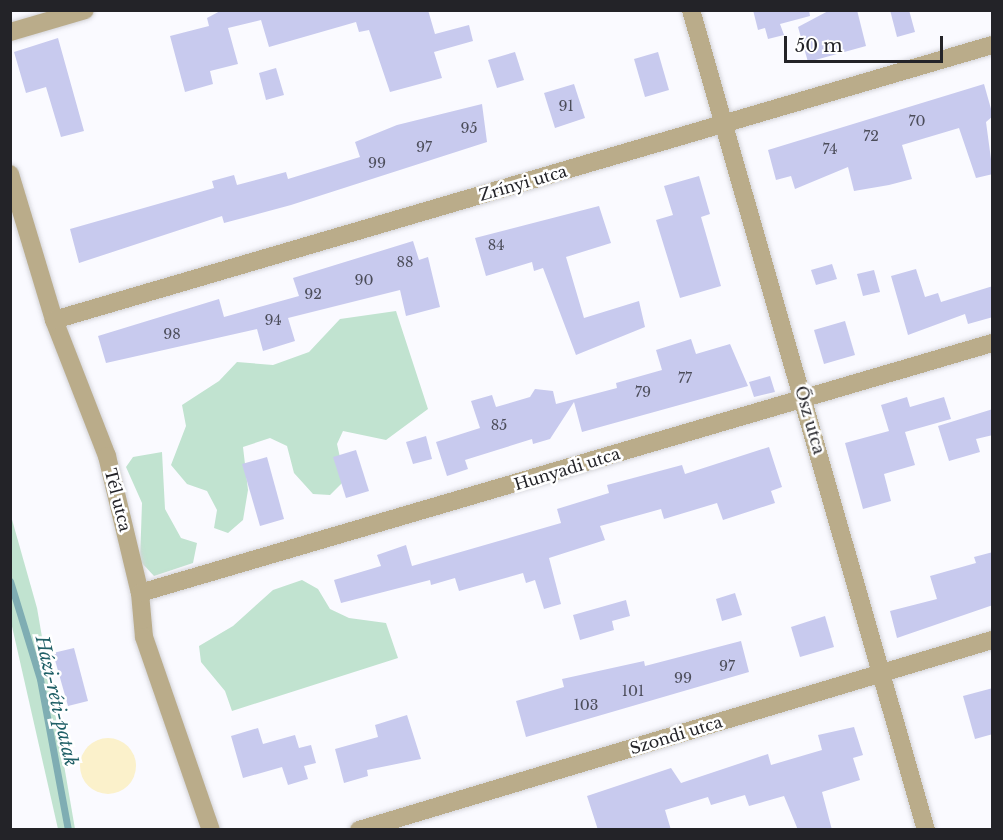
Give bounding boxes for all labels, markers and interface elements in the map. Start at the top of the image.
scale bar [787,24,946,62]
text: 50 m [795,35,843,57]
house number: 91 [558,98,574,114]
house number: 70 [908,113,926,129]
house number: 95 [461,120,477,136]
house number: 72 [863,128,879,144]
house number: 97 [416,139,432,155]
house number: 74 [823,141,837,157]
house number: 99 [368,155,386,171]
street label: Zrínyi utca [477,161,569,205]
house number: 84 [488,237,504,253]
house number: 88 [397,254,413,270]
house number: 90 [355,272,373,288]
house number: 92 [304,286,322,302]
house number: 94 [264,312,282,328]
house number: 98 [163,326,181,342]
house number: 77 [678,370,692,386]
house number: 79 [635,384,651,400]
street label: Ősz utca [791,384,829,456]
house number: 85 [491,417,507,433]
street label: Hunyadi utca [512,444,622,494]
street label: Tél utca [101,466,135,534]
water label: Házi-réti-patak [30,634,82,768]
house number: 97 [719,658,735,674]
house number: 99 [674,670,692,686]
house number: 101 [622,683,644,699]
house number: 103 [574,697,598,713]
street label: Szondi utca [627,712,725,758]

